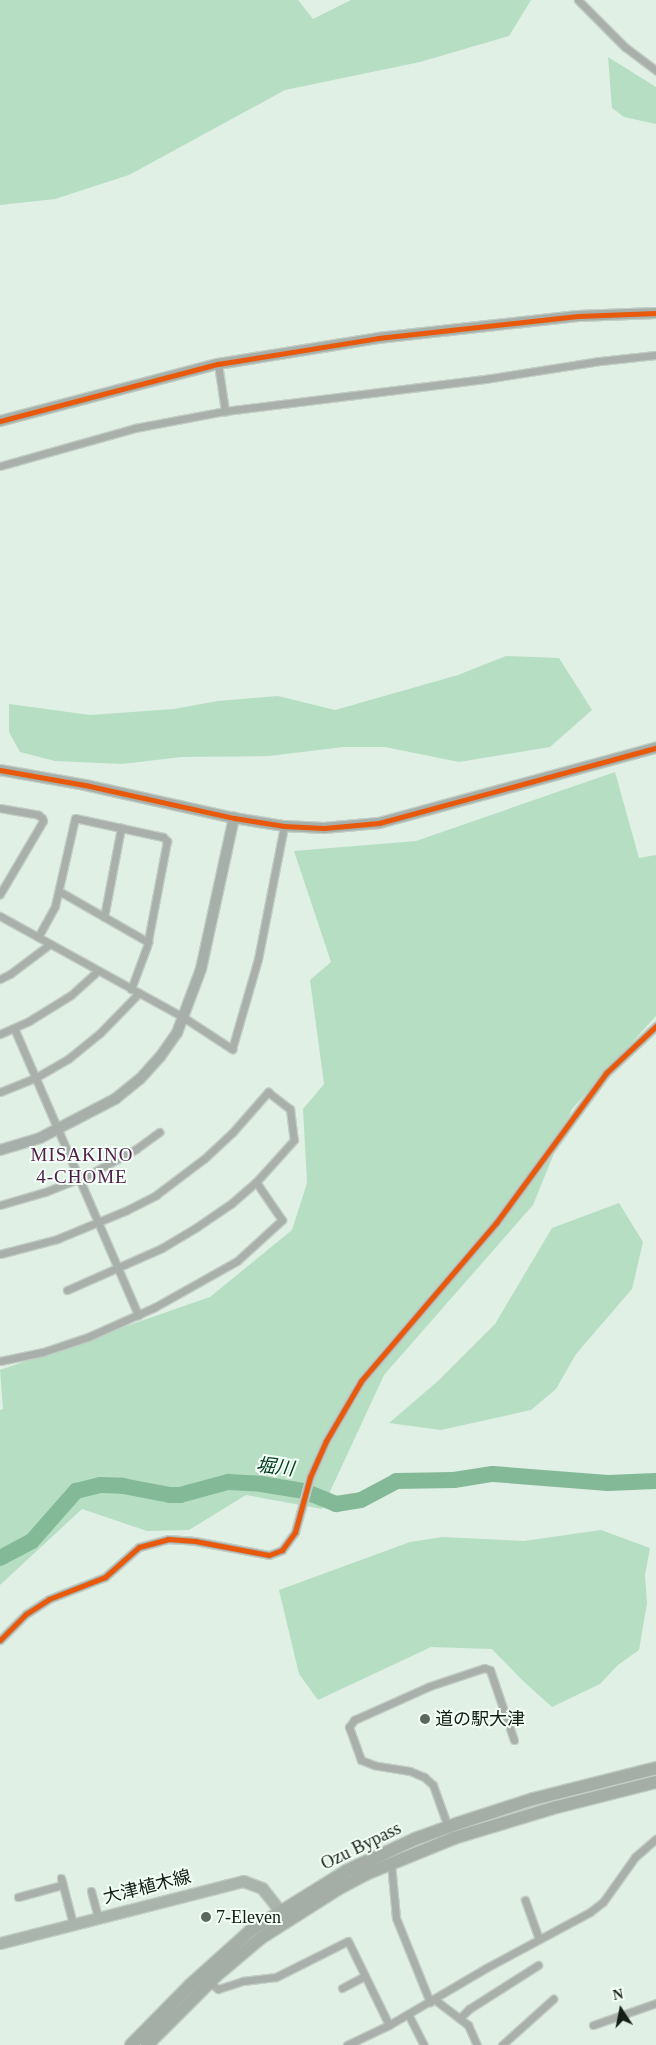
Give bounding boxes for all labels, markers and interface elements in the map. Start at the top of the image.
district label: MISAKINO 4-CHOME [29,1144,134,1188]
water label: 堀川 [255,1453,295,1481]
place label: 道の駅大津 [435,1708,525,1730]
marker: 道の駅大津 [419,1713,431,1725]
street label: Ozu Bypass [317,1817,405,1875]
street label: 大津植木線 [101,1866,193,1908]
place label: 7-Eleven [216,1906,281,1928]
marker: 7-Eleven [200,1911,212,1923]
north arrow [596,1985,646,2035]
text: N [612,1986,624,2003]

